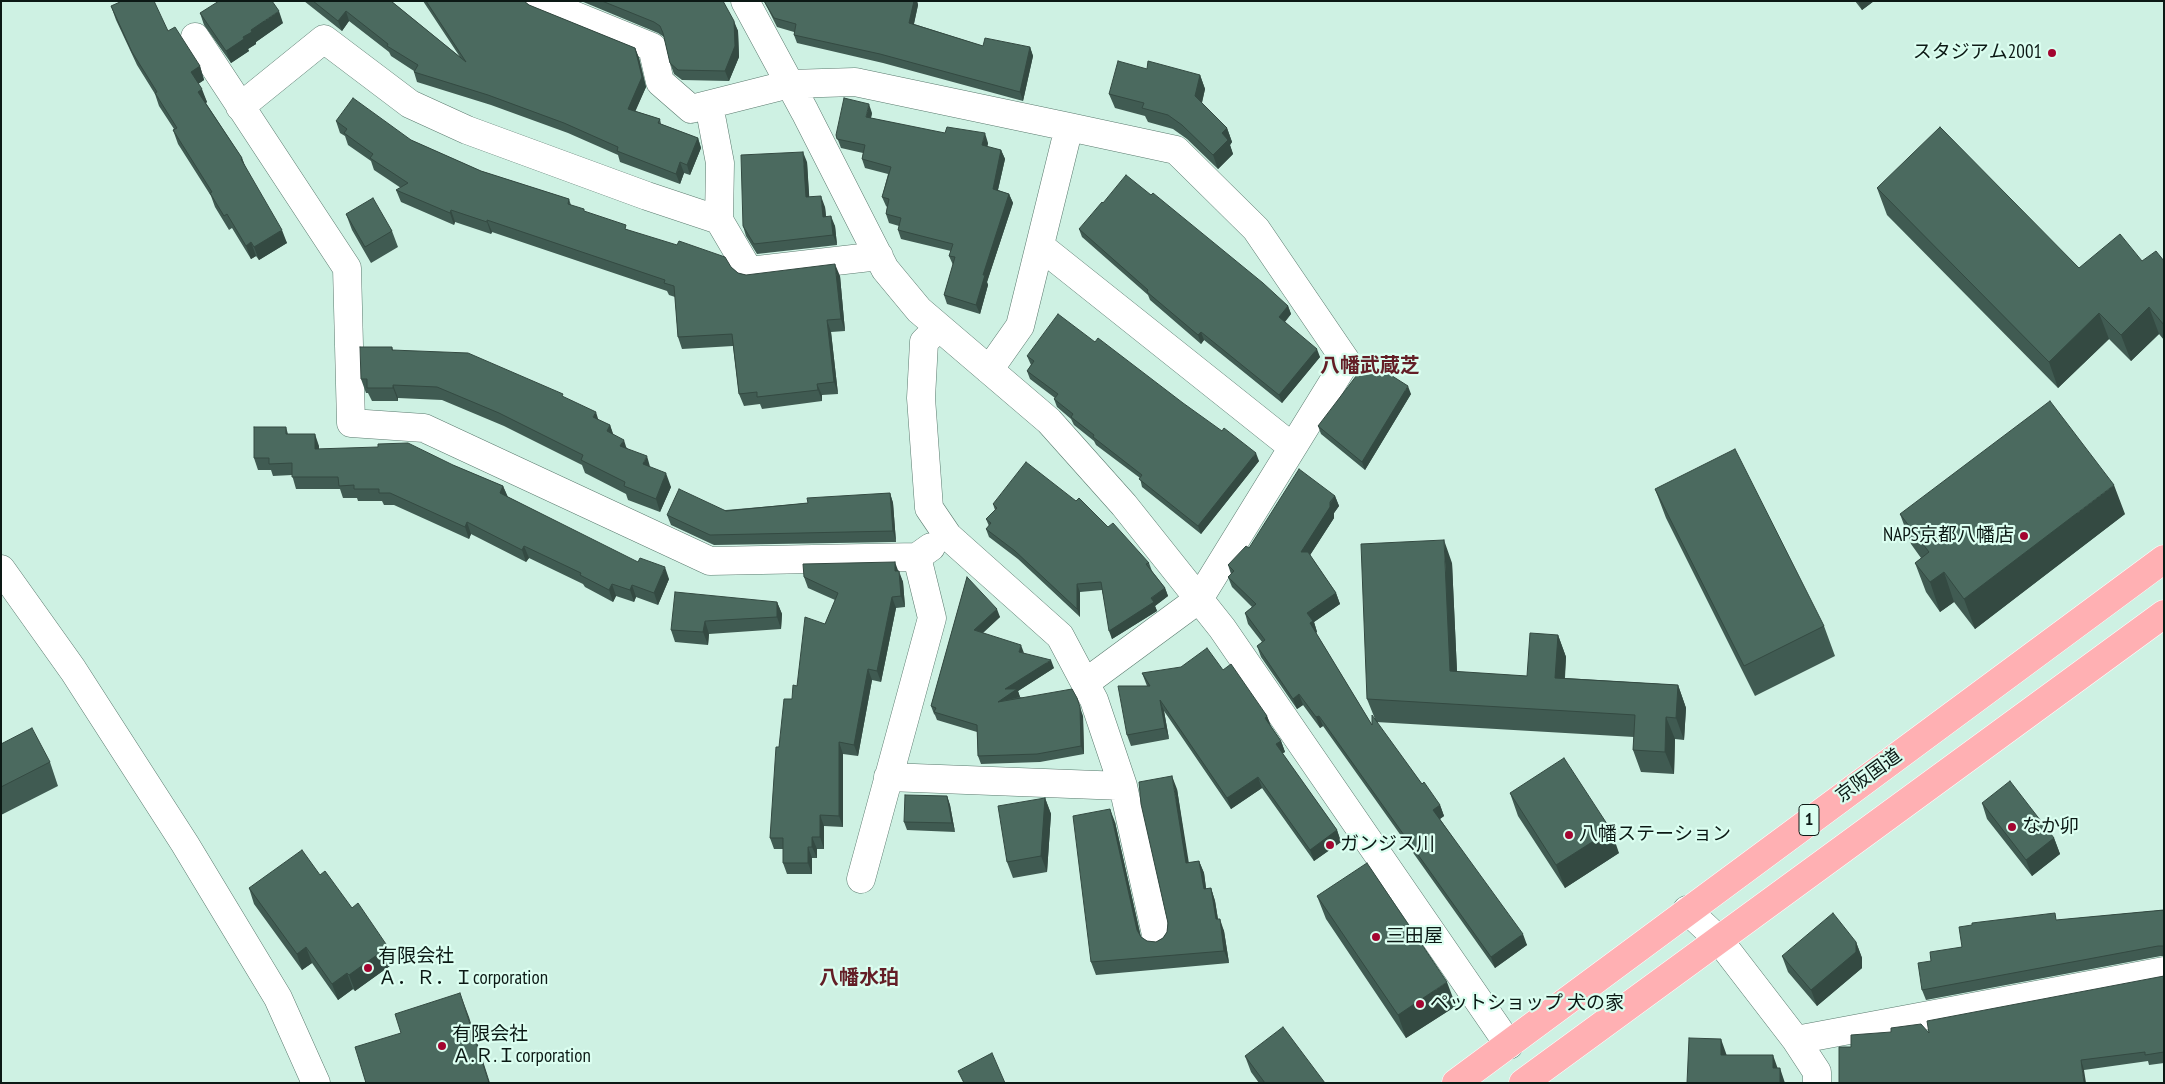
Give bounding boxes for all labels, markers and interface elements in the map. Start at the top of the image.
place label: スタジアム2001 [1913,42,2042,64]
marker: スタジアム2001 [2046,47,2058,59]
district label: 八幡武蔵芝 [1320,354,1420,378]
place label: NAPS京都八幡店 [1883,525,2014,547]
marker: NAPS京都八幡店 [2018,530,2030,542]
street label: 京阪国道 [1832,744,1906,808]
road number: 1 [1799,804,1819,836]
place label: なか卯 [2022,816,2079,838]
marker: なか卯 [2006,821,2018,833]
place label: 八幡ステーション [1579,824,1731,846]
marker: 八幡ステーション [1563,829,1575,841]
place label: ガンジス川 [1340,834,1435,856]
marker: ガンジス川 [1324,839,1336,851]
place label: 三田屋 [1386,926,1443,948]
marker: 三田屋 [1370,931,1382,943]
place label: 有限会社 Ａ．Ｒ．Ｉcorporation [378,946,548,990]
marker: 有限会社 Ａ．Ｒ．Ｉcorporation [362,962,374,974]
district label: 八幡水珀 [819,966,899,990]
place label: ペットショップ 犬の家 [1430,993,1624,1015]
marker: ペットショップ 犬の家 [1414,998,1426,1010]
place label: 有限会社 Ａ.Ｒ.Ｉcorporation [452,1024,591,1068]
marker: 有限会社 Ａ.Ｒ.Ｉcorporation [436,1040,448,1052]

